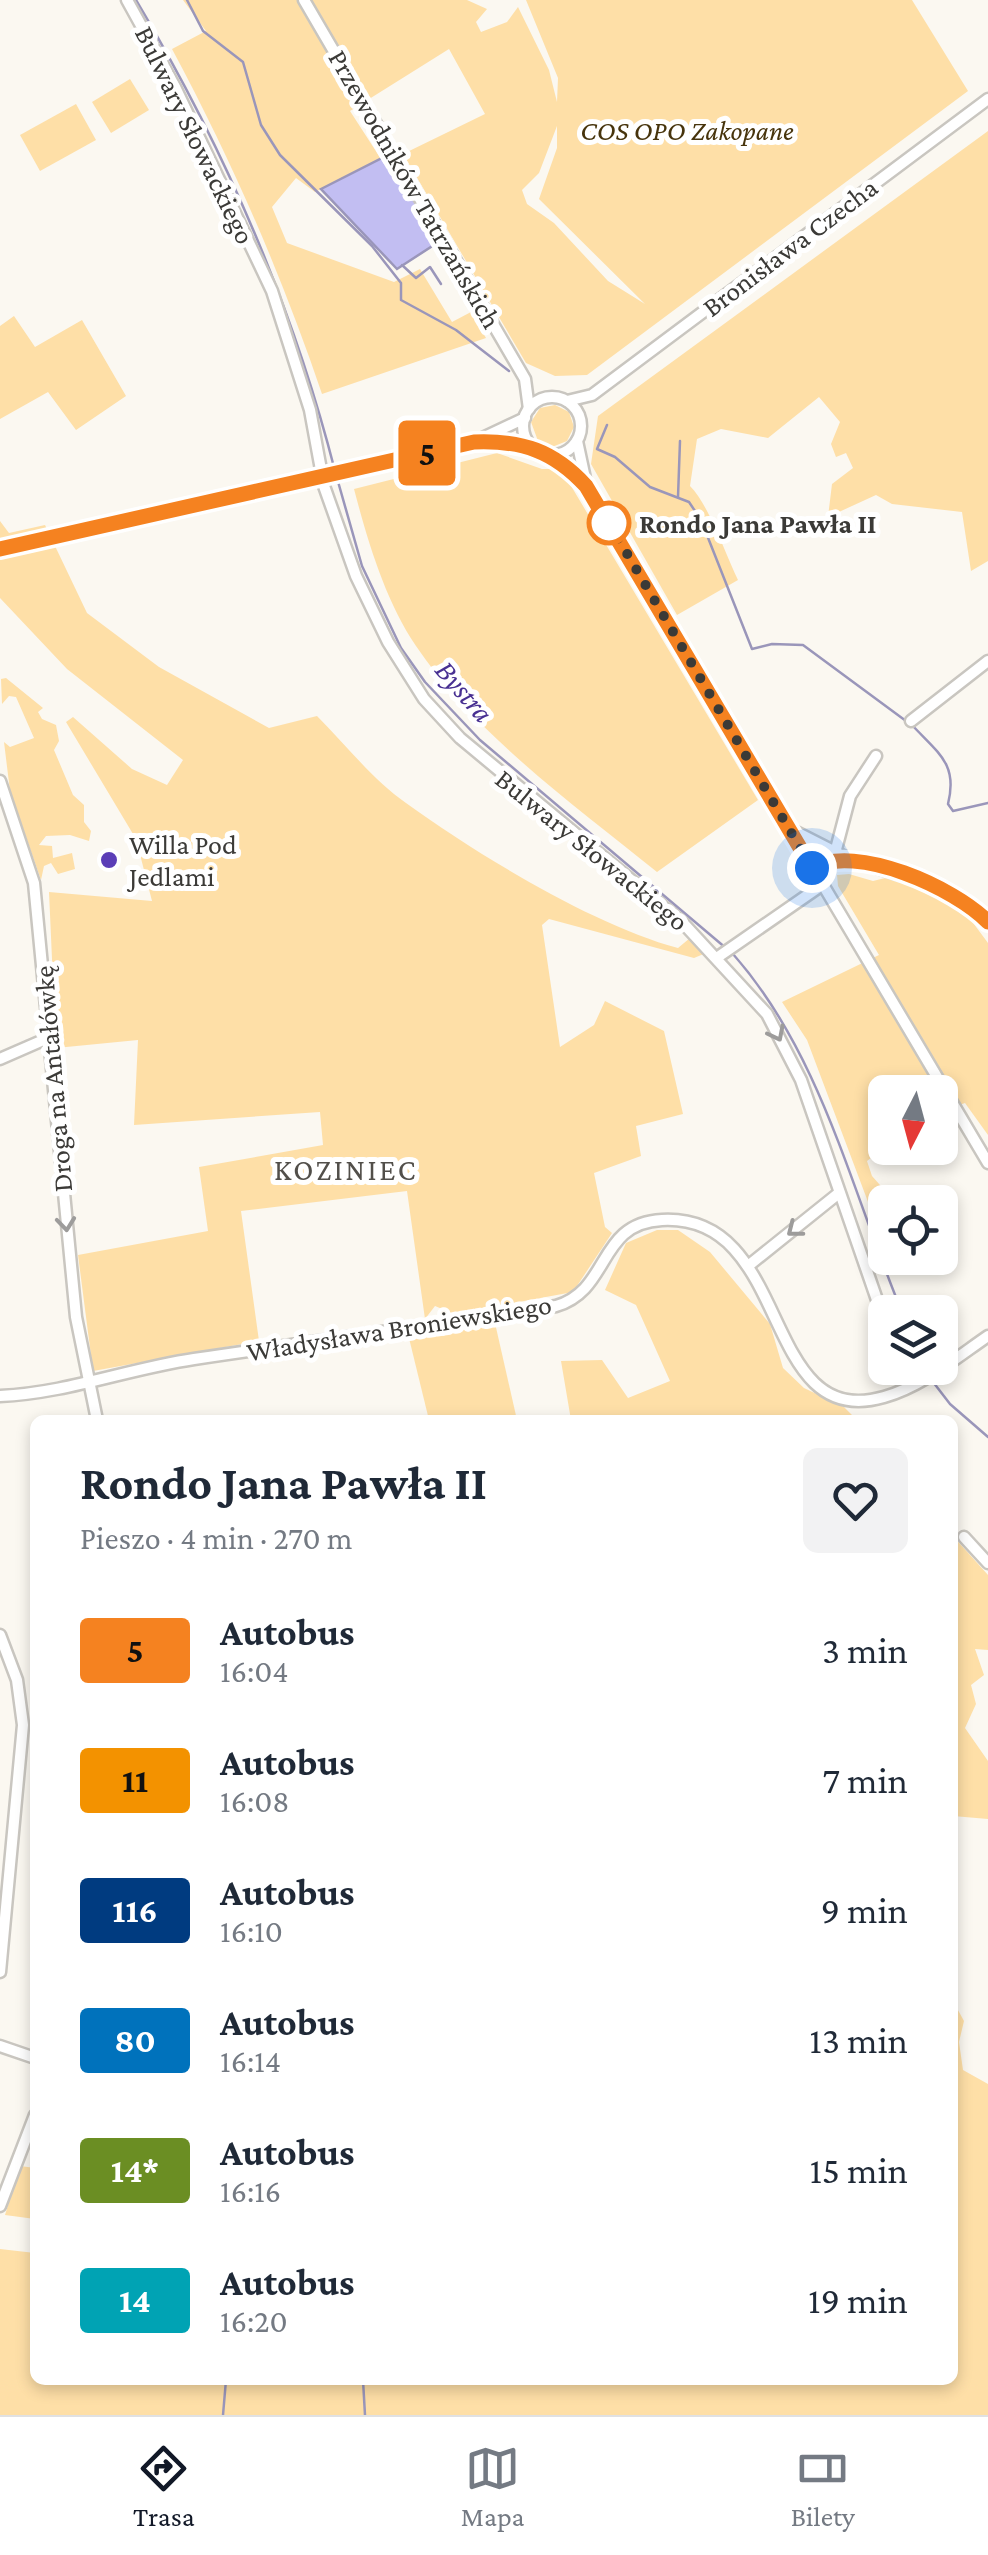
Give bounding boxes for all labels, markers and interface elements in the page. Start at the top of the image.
street label: Bulwary Słowackiego [129,21,261,249]
street label: Przewodników Tatrzańskich [322,44,508,334]
park label: COS OPO Zakopane [580,115,794,146]
street label: Bronisława Czecha [696,171,884,323]
line badge: 5 [394,420,460,486]
text: 5 [418,434,436,473]
marker: Rondo Jana Pawła II [588,502,630,544]
place label: Rondo Jana Pawła II [639,508,876,539]
water label: Bystra [429,653,501,729]
street label: Bulwary Słowackiego [490,763,694,937]
place label: Willa Pod Jedlami [126,829,237,892]
your location [787,843,837,893]
marker: Willa Pod Jedlami [98,849,120,871]
street label: Droga na Antałówkę [28,965,78,1193]
one-way arrow [765,1023,784,1041]
north arrow [868,1075,958,1165]
map controls [868,1075,958,1385]
district label: KOZINIEC [274,1153,418,1186]
button: locate [868,1185,958,1275]
one-way arrow [55,1216,77,1232]
one-way arrow [787,1219,805,1236]
street label: Władysława Broniewskiego [244,1289,554,1367]
button: layers [868,1295,958,1385]
button: heart [803,1448,908,1553]
text: Rondo Jana Pawła II [80,1456,487,1509]
text: Pieszo · 4 min · 270 m [80,1520,352,1556]
text: Autobus [220,1611,355,1653]
text: 3 min [822,1629,908,1671]
text: 5 [126,1631,144,1670]
text: 16:04 [220,1653,289,1689]
text: Autobus [220,1741,355,1783]
text: 7 min [822,1759,908,1801]
text: 11 [122,1761,148,1800]
text: 16:08 [220,1783,290,1819]
text: Autobus [220,1871,355,1913]
text: 9 min [821,1889,908,1931]
text: 116 [112,1891,158,1930]
text: 16:10 [220,1913,283,1949]
text: Autobus [220,2001,355,2043]
text: 13 min [809,2019,908,2061]
text: 80 [114,2021,156,2060]
text: 16:14 [220,2043,281,2079]
text: Autobus [220,2131,355,2173]
text: 15 min [809,2149,908,2191]
text: 14* [111,2151,159,2190]
text: 16:16 [220,2173,281,2209]
text: Autobus [220,2261,355,2303]
text: 19 min [808,2279,908,2321]
text: 14 [119,2281,151,2320]
text: 16:20 [220,2303,288,2339]
tab: Trasa [133,2441,195,2532]
tab: Mapa [461,2441,525,2532]
tab: Bilety [791,2441,855,2532]

